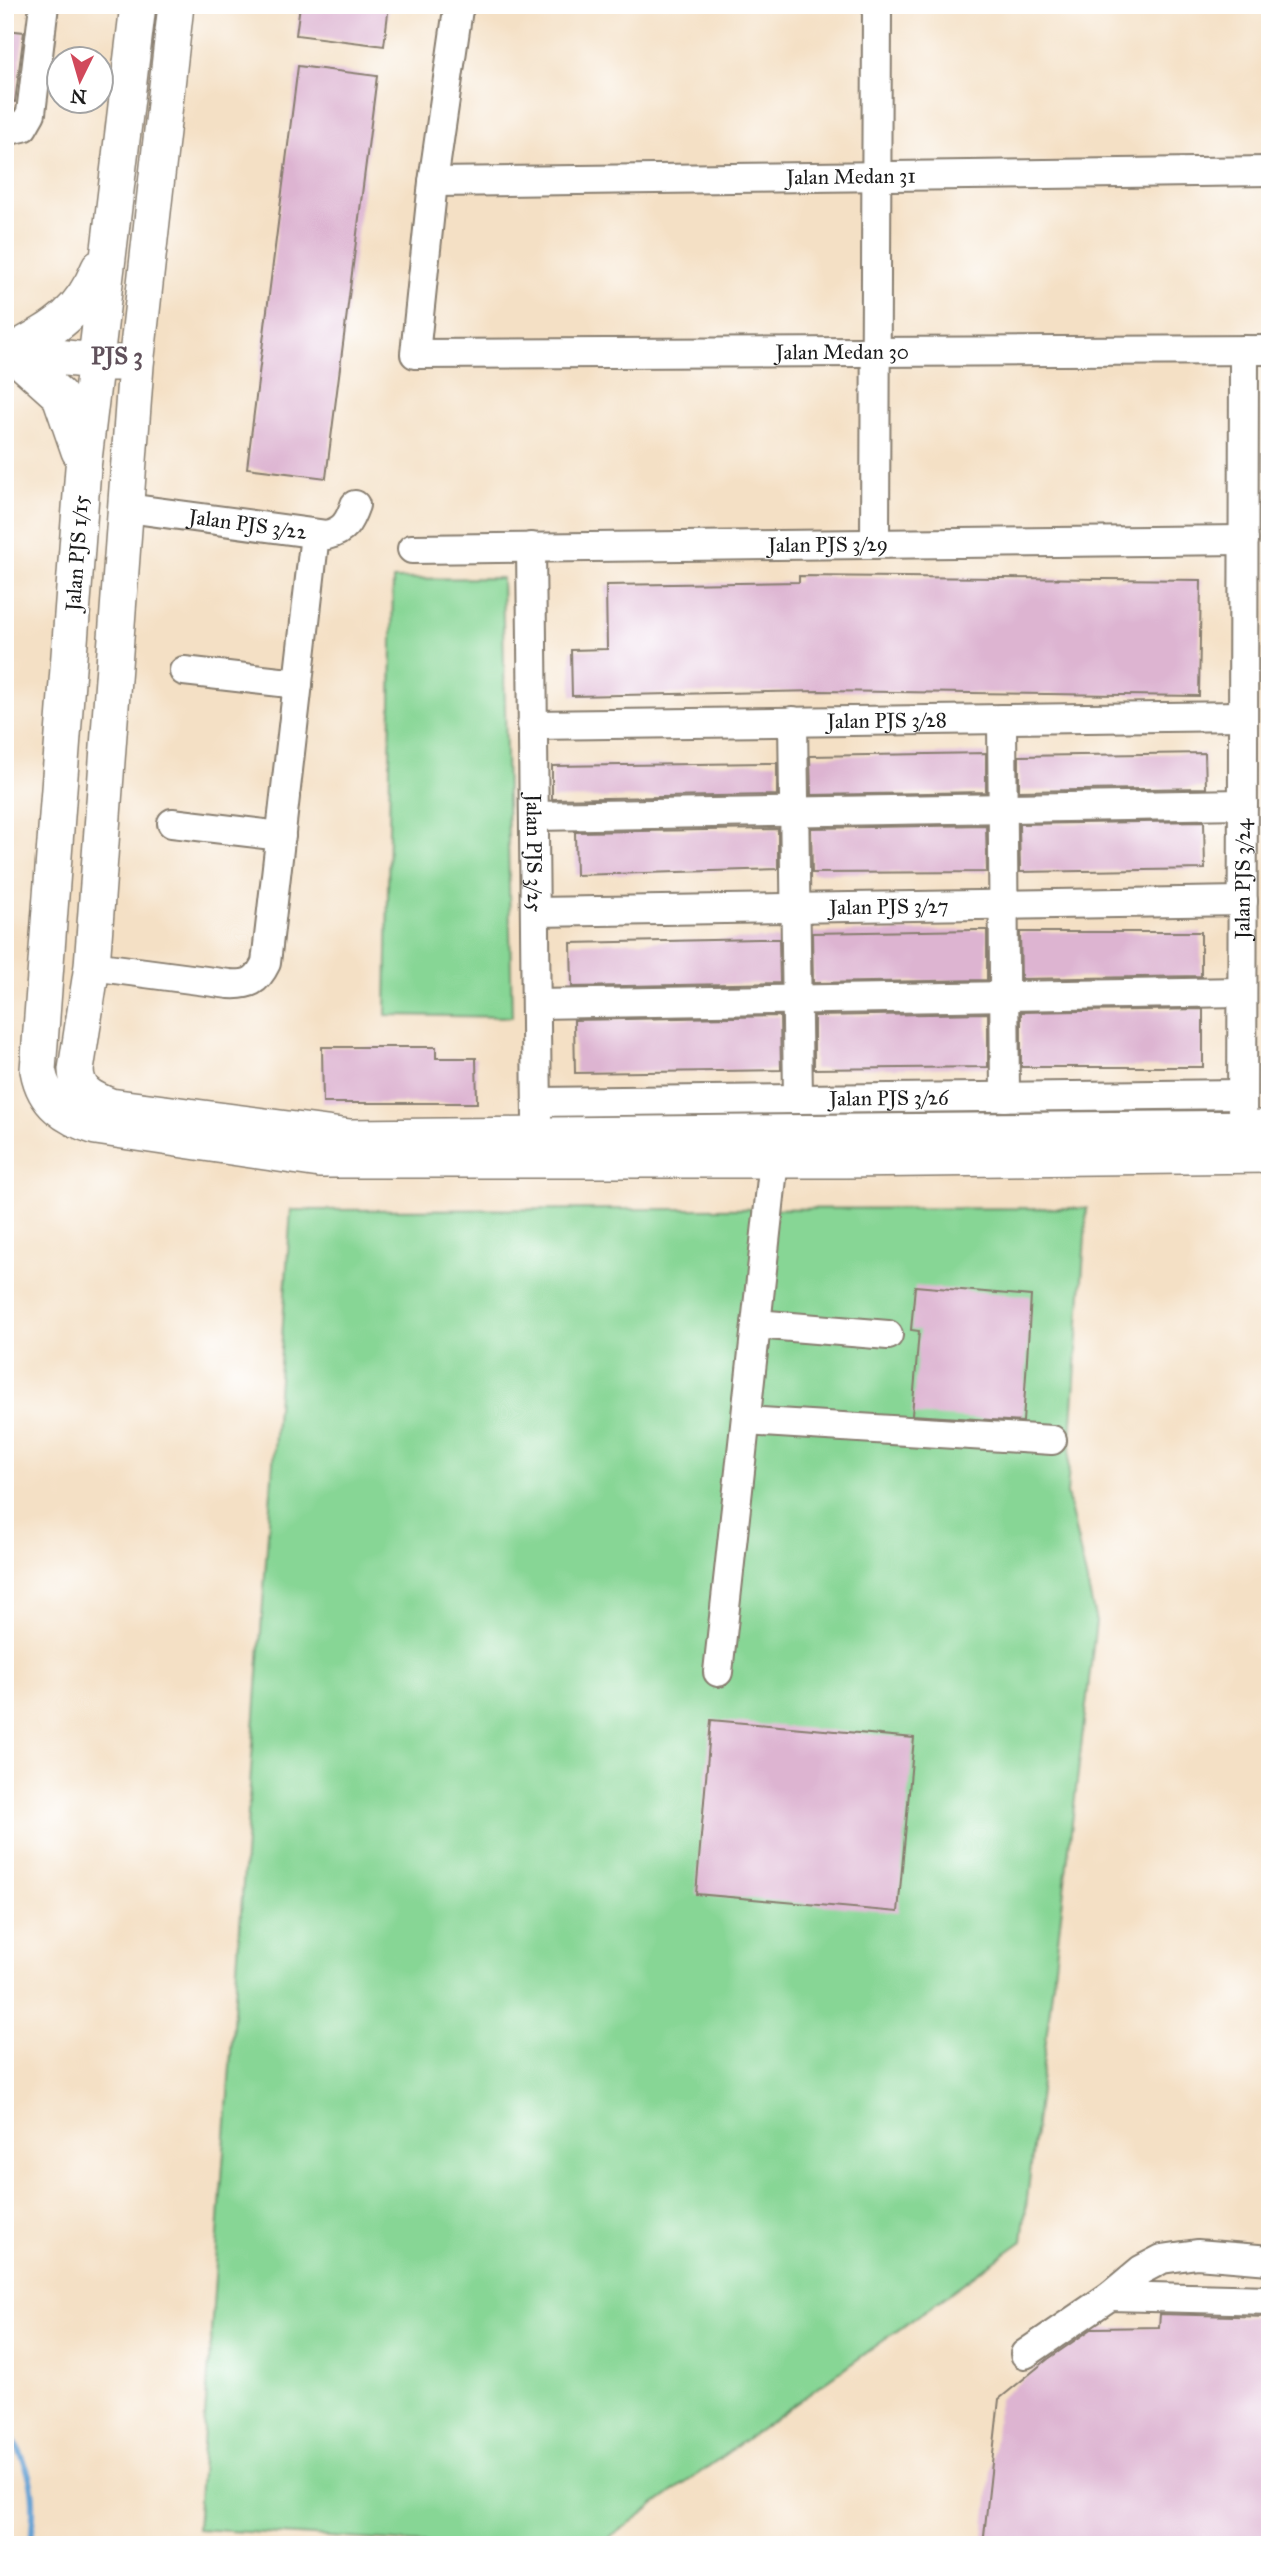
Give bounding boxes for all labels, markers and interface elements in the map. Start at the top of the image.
north arrow [46,46,116,116]
text: N [70,84,88,109]
street label: Jalan Medan 31 [784,163,916,190]
street label: Jalan Medan 30 [773,339,909,365]
district label: PJS 3 [91,341,143,371]
street label: Jalan PJS 1/15 [60,494,94,614]
street label: Jalan PJS 3/22 [185,503,309,545]
street label: Jalan PJS 3/29 [766,531,888,558]
street label: Jalan PJS 3/28 [825,707,947,734]
street label: Jalan PJS 3/25 [521,792,548,913]
street label: Jalan PJS 3/24 [1230,817,1256,941]
street label: Jalan PJS 3/27 [827,893,949,920]
street label: Jalan PJS 3/26 [827,1084,950,1112]

